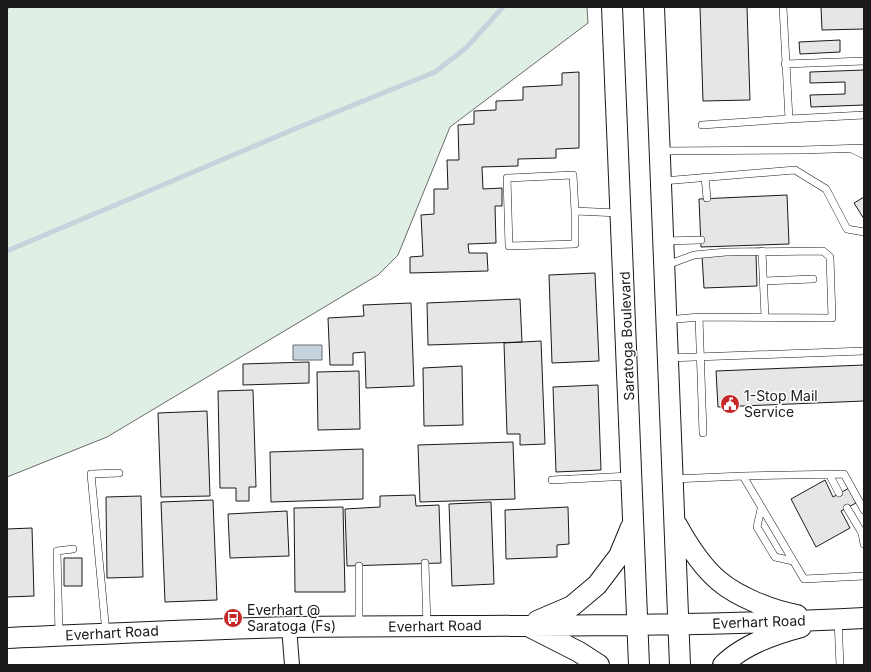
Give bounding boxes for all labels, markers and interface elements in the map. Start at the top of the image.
street label: Saratoga Boulevard [616,271,637,401]
place label: 1-Stop Mail Service [744,387,818,420]
public building icon: 1-Stop Mail Service [719,393,741,415]
place label: Everhart @ Saratoga (Fs) [247,601,336,634]
bus stop icon: Everhart @ Saratoga (Fs) [222,607,244,629]
street label: Everhart Road [712,611,806,632]
street label: Everhart Road [388,616,482,635]
street label: Everhart Road [65,622,159,643]

